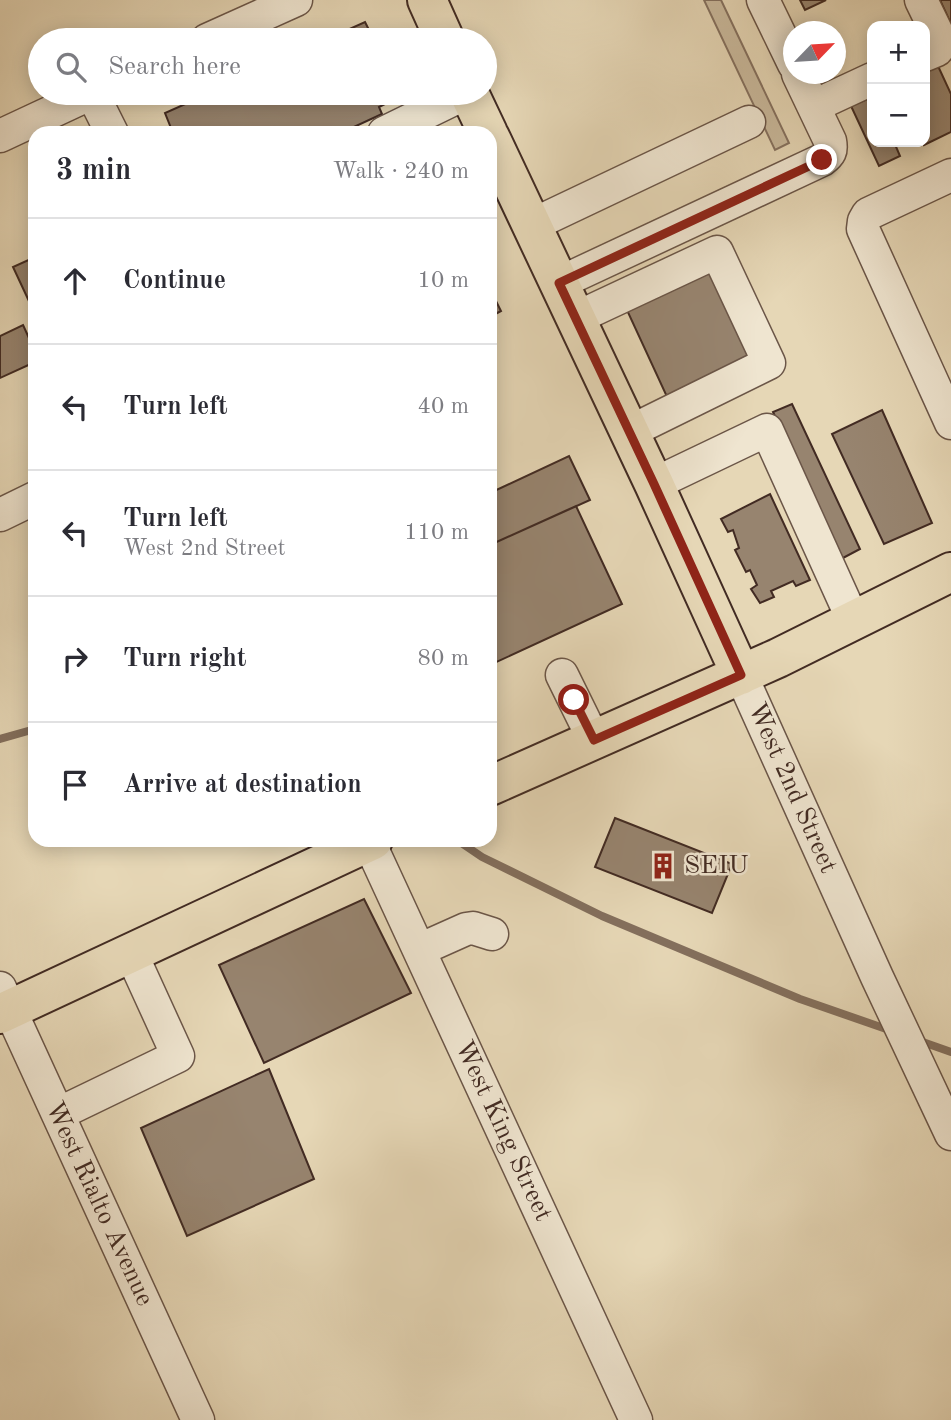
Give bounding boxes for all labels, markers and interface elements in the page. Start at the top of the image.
north arrow [783,21,846,84]
map controls [867,21,930,147]
button: + [867,21,930,84]
search box [28,28,497,105]
icon: search [52,48,90,86]
text: Search here [108,54,241,80]
button: − [867,84,930,147]
route end [806,144,837,175]
text: 3 min [56,156,131,186]
text: Walk · 240 m [333,160,469,183]
icon: ahead [56,262,94,300]
text: Continue [123,268,226,294]
text: 10 m [418,269,469,292]
icon: left [56,388,94,426]
text: Turn left [123,394,228,420]
text: 40 m [418,395,469,418]
text: Turn left [123,506,228,532]
icon: left [56,514,94,552]
text: 110 m [404,521,469,544]
text: West 2nd Street [123,537,286,560]
icon: right [56,640,94,678]
text: Turn right [123,646,246,672]
text: 80 m [418,647,469,670]
route start [558,684,589,715]
street label: West 2nd Street [743,699,841,877]
icon: arrive [56,766,94,804]
text: Arrive at destination [123,772,362,798]
building icon: SEIU [648,851,678,881]
place label: SEIU [684,853,749,879]
street label: West King Street [450,1037,556,1225]
street label: West Rialto Avenue [40,1098,158,1310]

